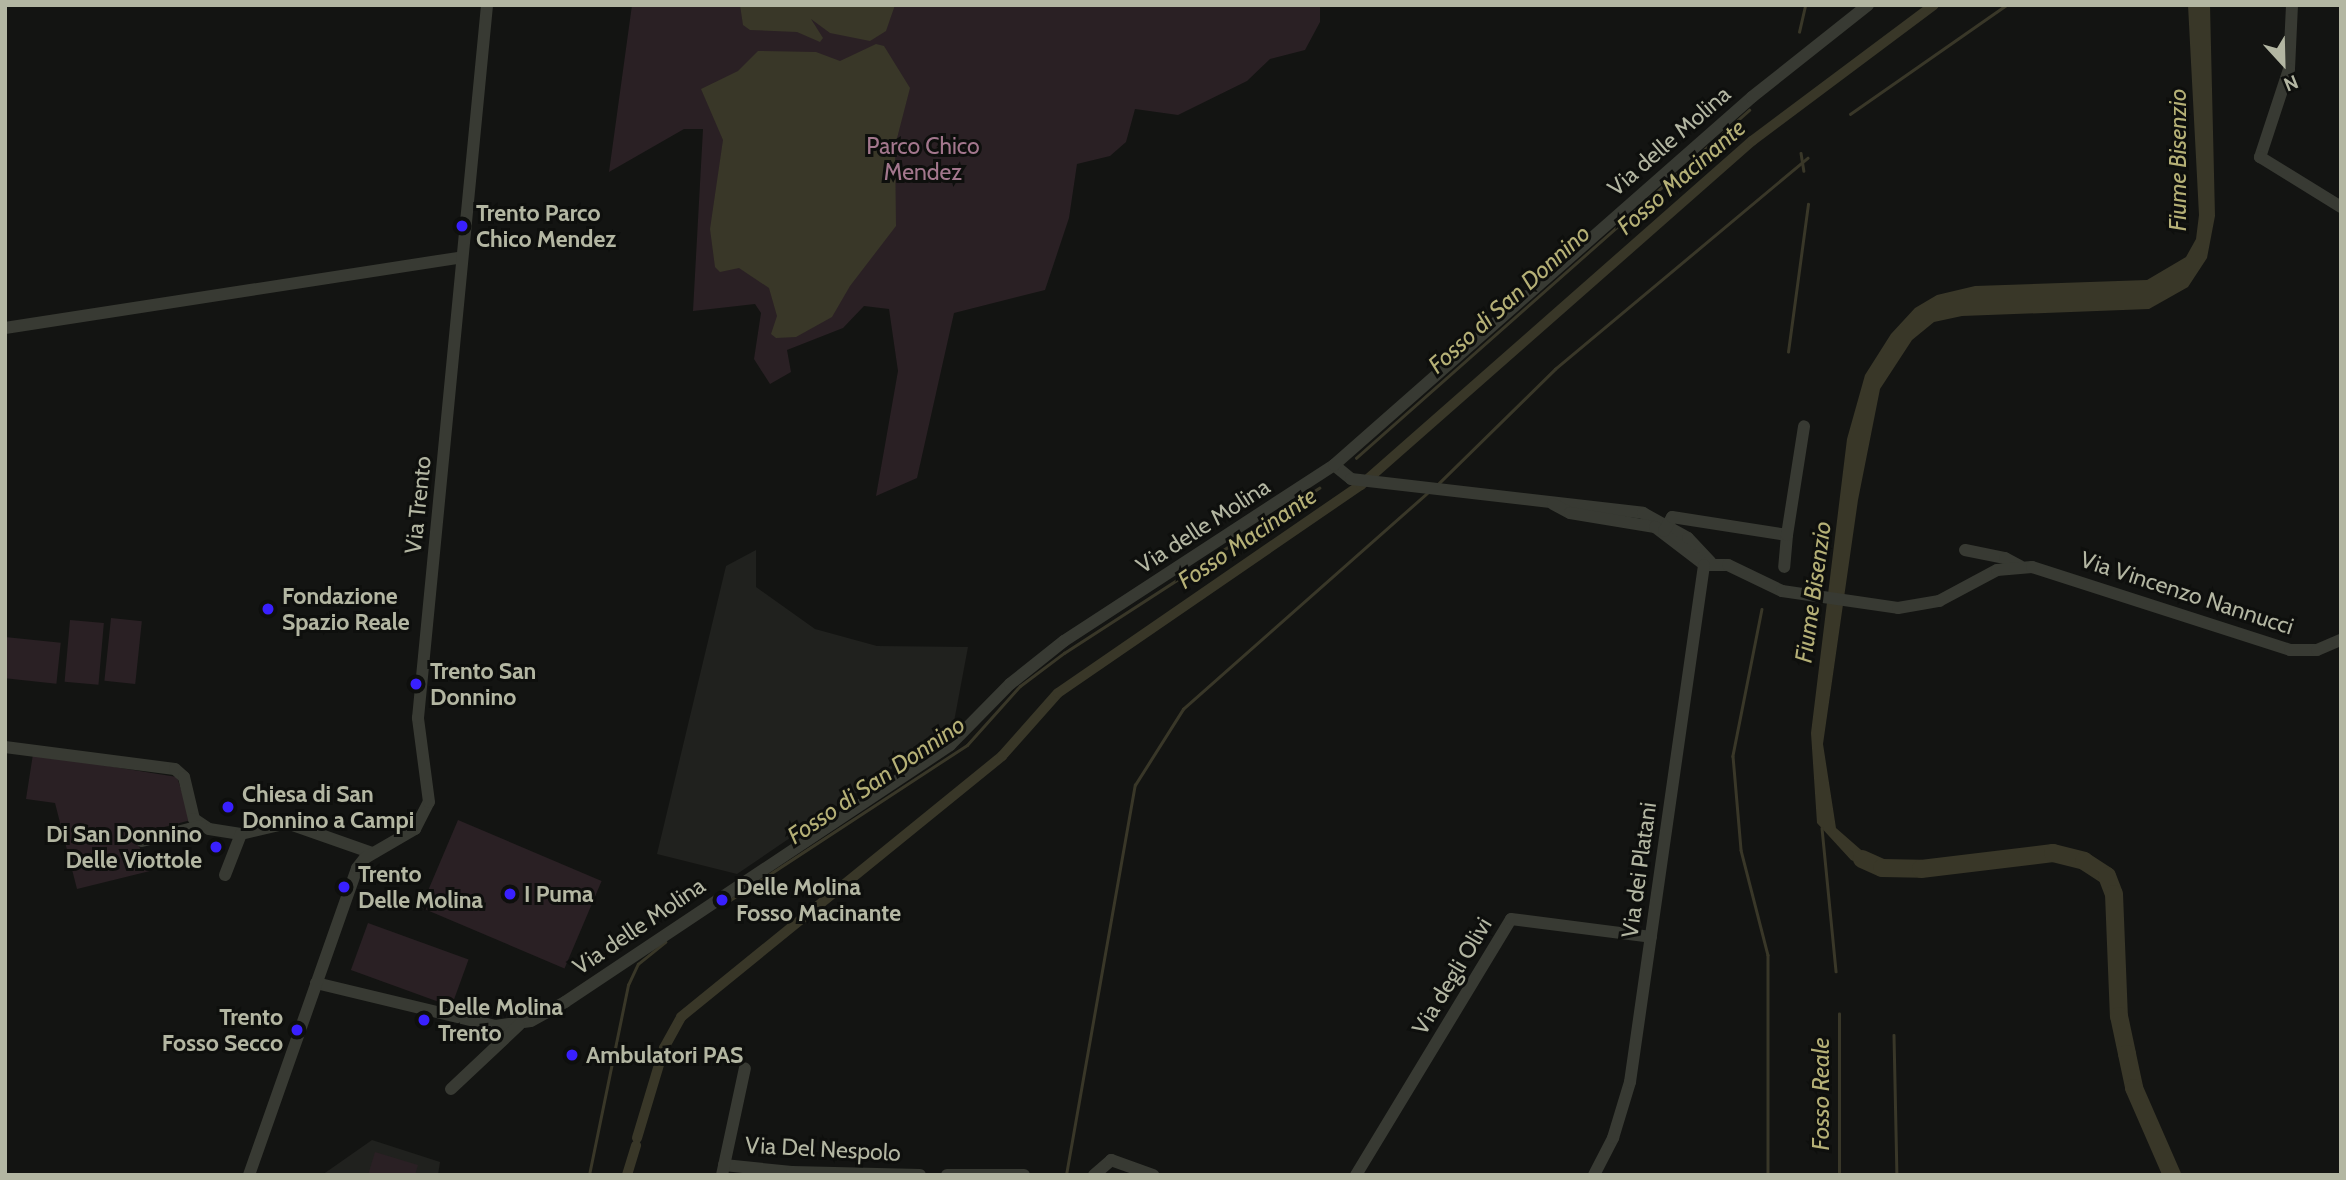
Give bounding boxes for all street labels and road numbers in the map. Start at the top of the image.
street label: Via delle Molina [1602,80,1736,202]
street label: Via Trento [399,455,437,555]
street label: Via delle Molina [1131,473,1275,579]
street label: Via Vincenzo Nannucci [2077,545,2297,641]
street label: Via dei Platani [1616,800,1662,940]
street label: Via delle Molina [568,872,710,980]
street label: Via degli Olivi [1406,912,1498,1040]
street label: Via Del Nespolo [745,1131,901,1167]

